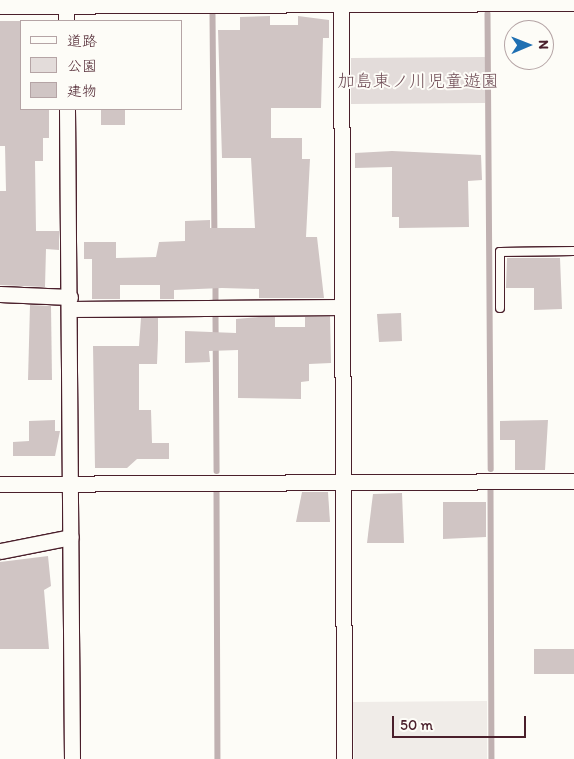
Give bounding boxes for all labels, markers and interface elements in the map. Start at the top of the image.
legend [20,20,182,110]
north arrow [504,20,554,70]
text: 道路 [67,32,97,50]
text: N [535,40,552,50]
text: 公園 [67,57,97,75]
park label: 加島東ノ川児童遊園 [337,70,499,92]
text: 建物 [67,82,97,100]
scale bar [394,706,528,738]
text: 50 m [400,716,433,734]

